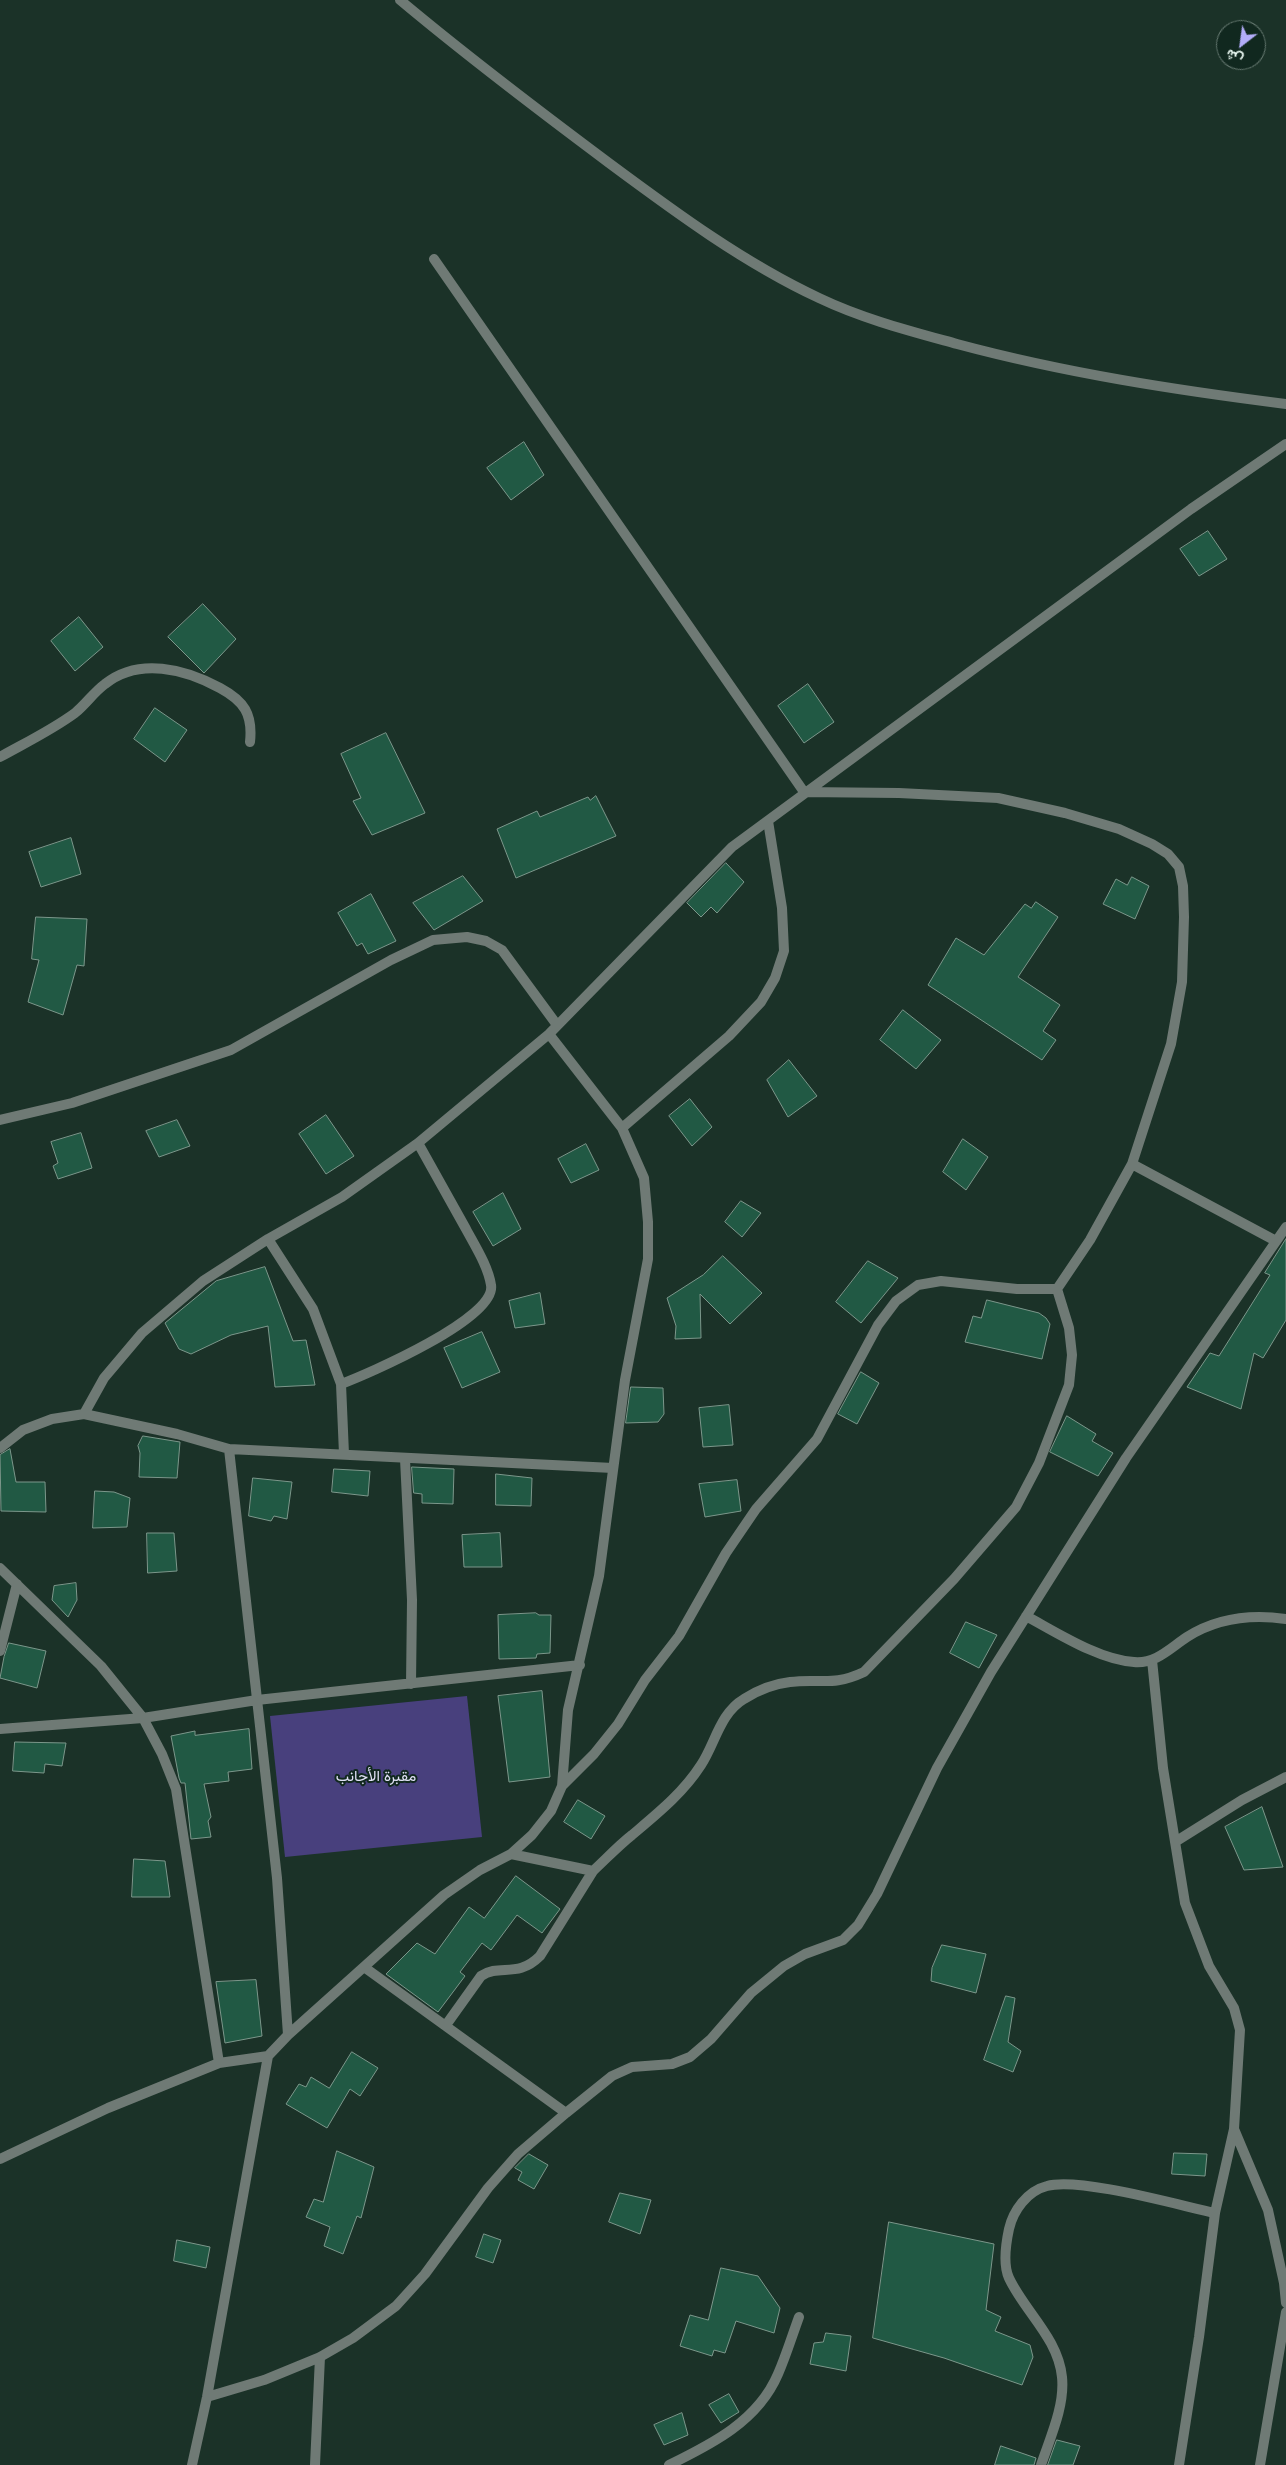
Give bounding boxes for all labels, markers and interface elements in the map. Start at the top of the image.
north arrow [1216,20,1266,70]
text: ش [1222,45,1246,70]
park label: مقبرة الأجانب [336,1768,416,1786]

